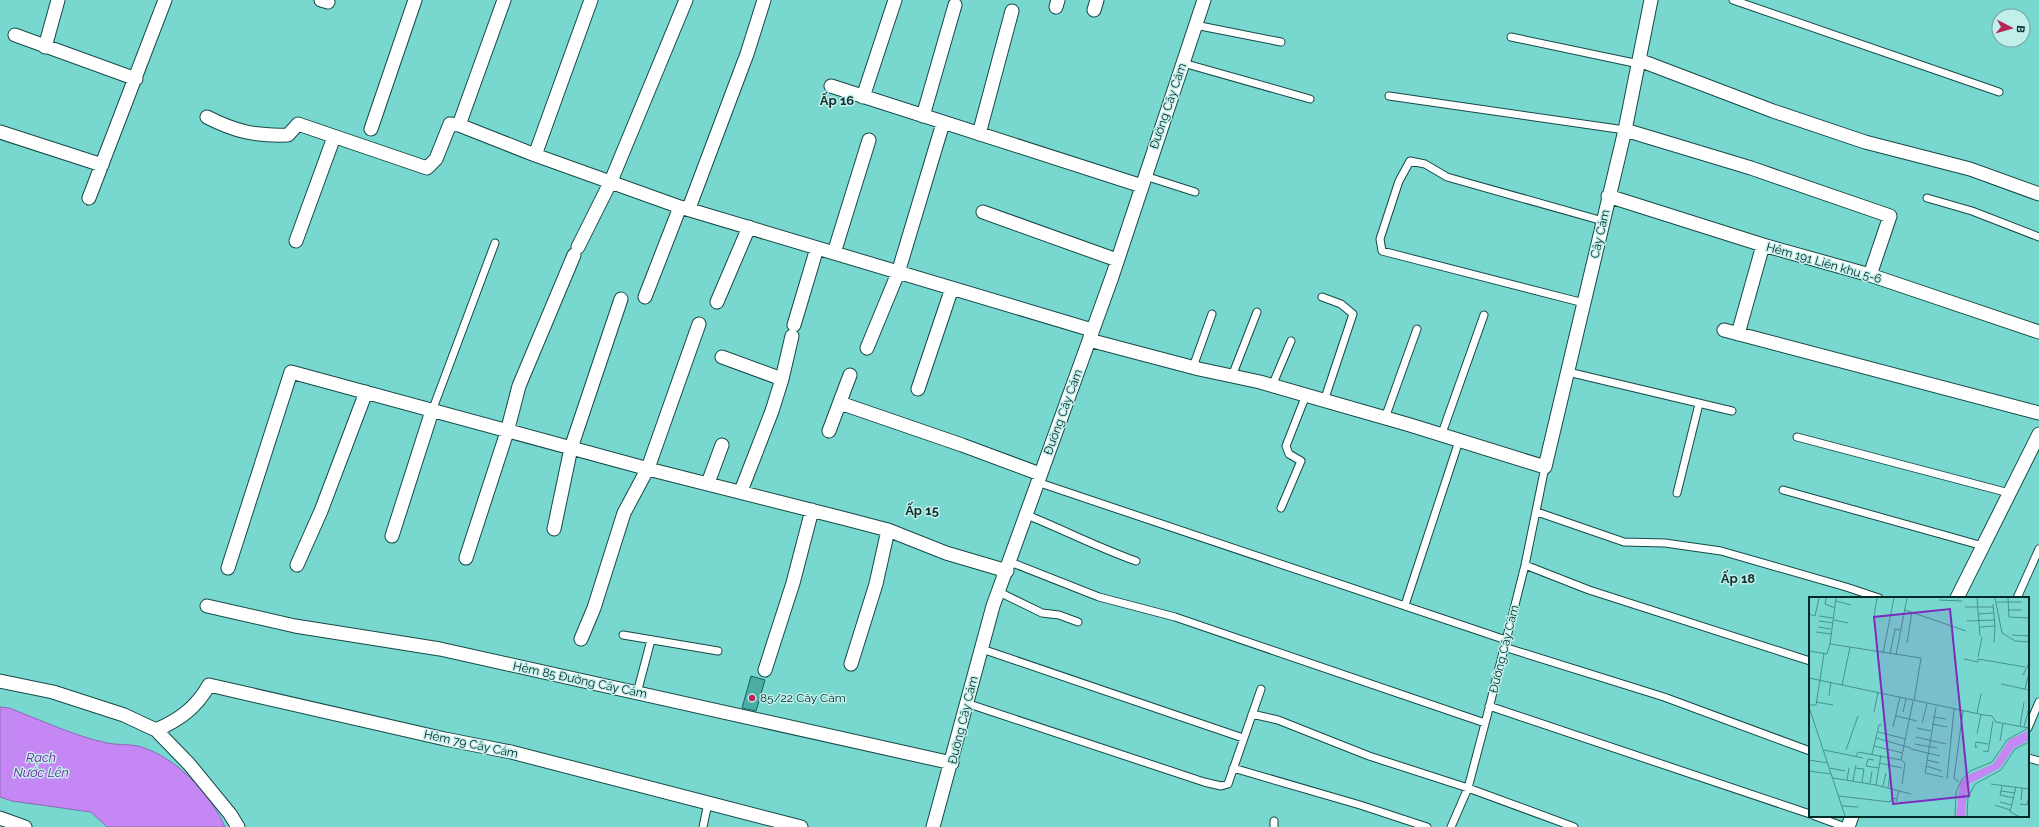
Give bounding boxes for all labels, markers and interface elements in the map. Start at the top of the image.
north arrow [1991,8,2031,48]
text: B [2014,25,2027,34]
street label: Đường Cây Cám [1147,61,1189,151]
district label: Ấp 16 [820,91,854,108]
street label: Cây Cám [1588,208,1612,260]
street label: Hẻm 191 Liên khu 5-6 [1765,240,1883,286]
street label: Đường Cây Cám [1041,367,1085,457]
district label: Ấp 15 [905,501,939,518]
district label: Ấp 18 [1721,569,1755,586]
inset map [1809,597,2029,817]
street label: Đường Cây Cám [1486,604,1522,694]
street label: Hẻm 85 Đường Cây Cám [512,659,648,701]
street label: Đường Cây Cám [945,675,981,765]
place label: 85/22 Cây Cám [760,691,846,705]
marker: 85/22 Cây Cám [747,693,757,703]
street label: Hẻm 79 Cây Cám [423,727,519,761]
water label: Rạch Nước Lên [13,750,69,780]

